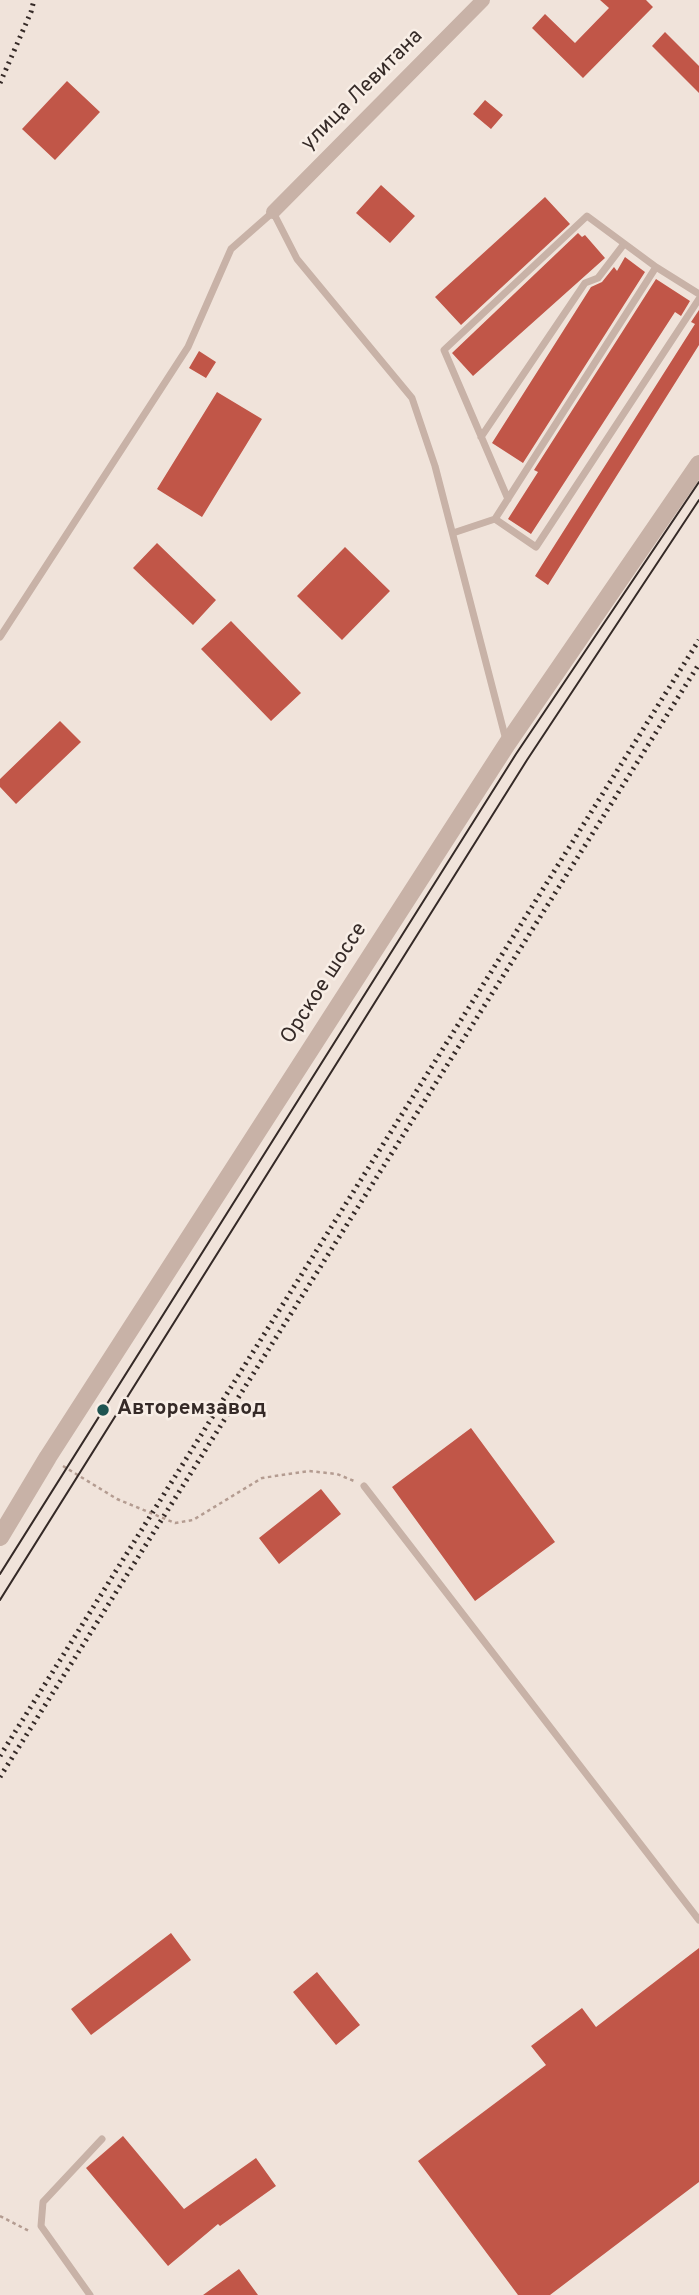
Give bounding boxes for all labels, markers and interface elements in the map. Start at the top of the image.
street label: улица Левитана [297,25,429,157]
street label: Орское шоссе [276,919,374,1049]
place label: Авторемзавод [117,1397,266,1423]
marker: Авторемзавод [95,1402,111,1418]

